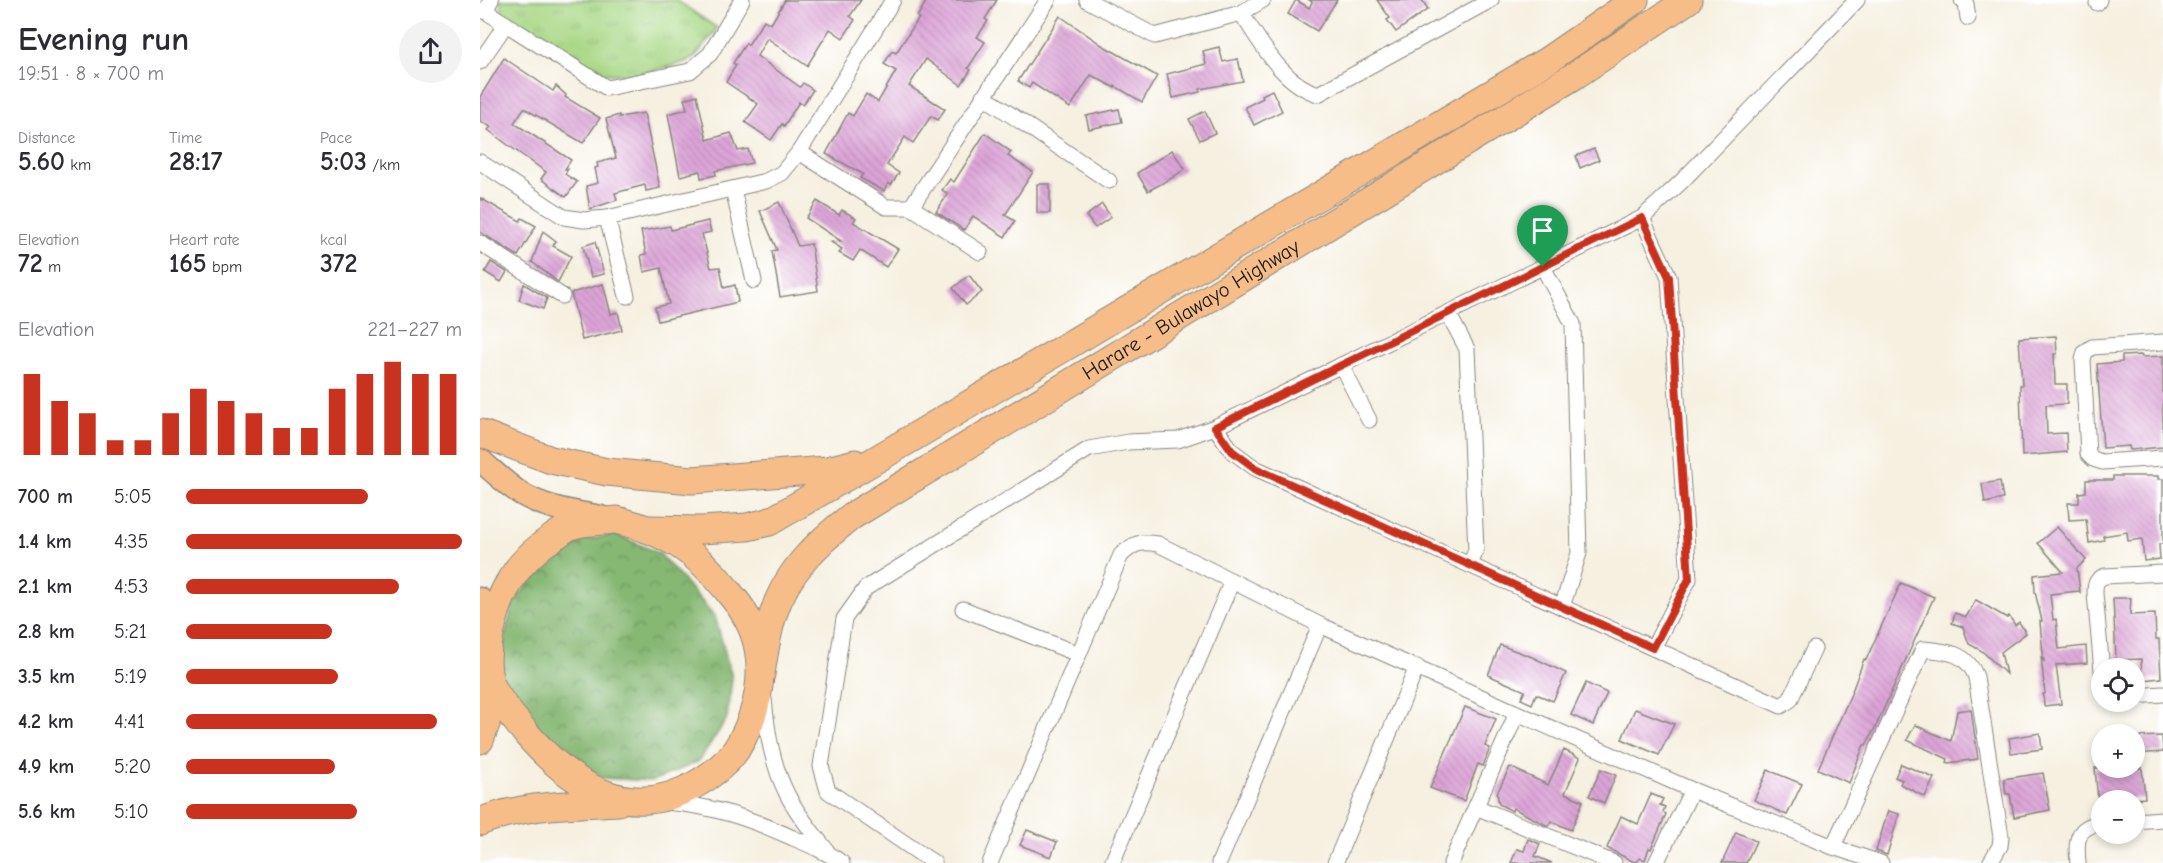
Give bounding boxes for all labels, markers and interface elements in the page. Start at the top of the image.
text: Evening run [18,20,189,58]
button: share [399,20,462,83]
text: 19:51 · 8 × 700 m [18,62,164,85]
text: Distance [18,129,75,147]
text: Time [169,129,202,147]
text: Pace [320,129,352,147]
text: 5.60 [18,147,65,177]
text: 28:17 [169,147,223,177]
text: 5:03 [320,147,367,177]
text: km [65,156,91,174]
text: /km [367,156,400,174]
pin [1517,205,1568,267]
icon: arrive [1526,214,1559,247]
text: Elevation [18,231,79,249]
text: Heart rate [169,231,240,249]
text: kcal [320,231,347,249]
street label: Harare - Bulawayo Highway [1078,234,1304,385]
text: 72 [18,249,43,279]
text: 165 [169,249,207,279]
text: 372 [320,249,357,279]
text: m [43,258,61,276]
text: bpm [207,258,242,276]
text: Elevation [18,318,95,341]
text: 221–227 m [368,318,462,341]
text: 700 m [18,485,73,508]
text: 5:05 [114,485,151,508]
text: 1.4 km [18,530,72,553]
text: 4:35 [114,530,148,553]
text: 2.1 km [18,575,72,598]
text: 4:53 [114,575,148,598]
text: 2.8 km [18,620,75,643]
text: 5:21 [114,620,147,643]
map controls [2091,658,2145,844]
button: locate [2091,658,2145,712]
text: 3.5 km [18,665,75,688]
text: 5:19 [114,665,147,688]
text: 4.2 km [18,710,74,733]
text: 4:41 [114,710,145,733]
button: + [2091,724,2145,778]
text: 4.9 km [18,755,74,778]
text: 5:20 [114,755,151,778]
button: − [2091,790,2145,844]
text: 5.6 km [18,800,75,823]
text: 5:10 [114,800,149,823]

